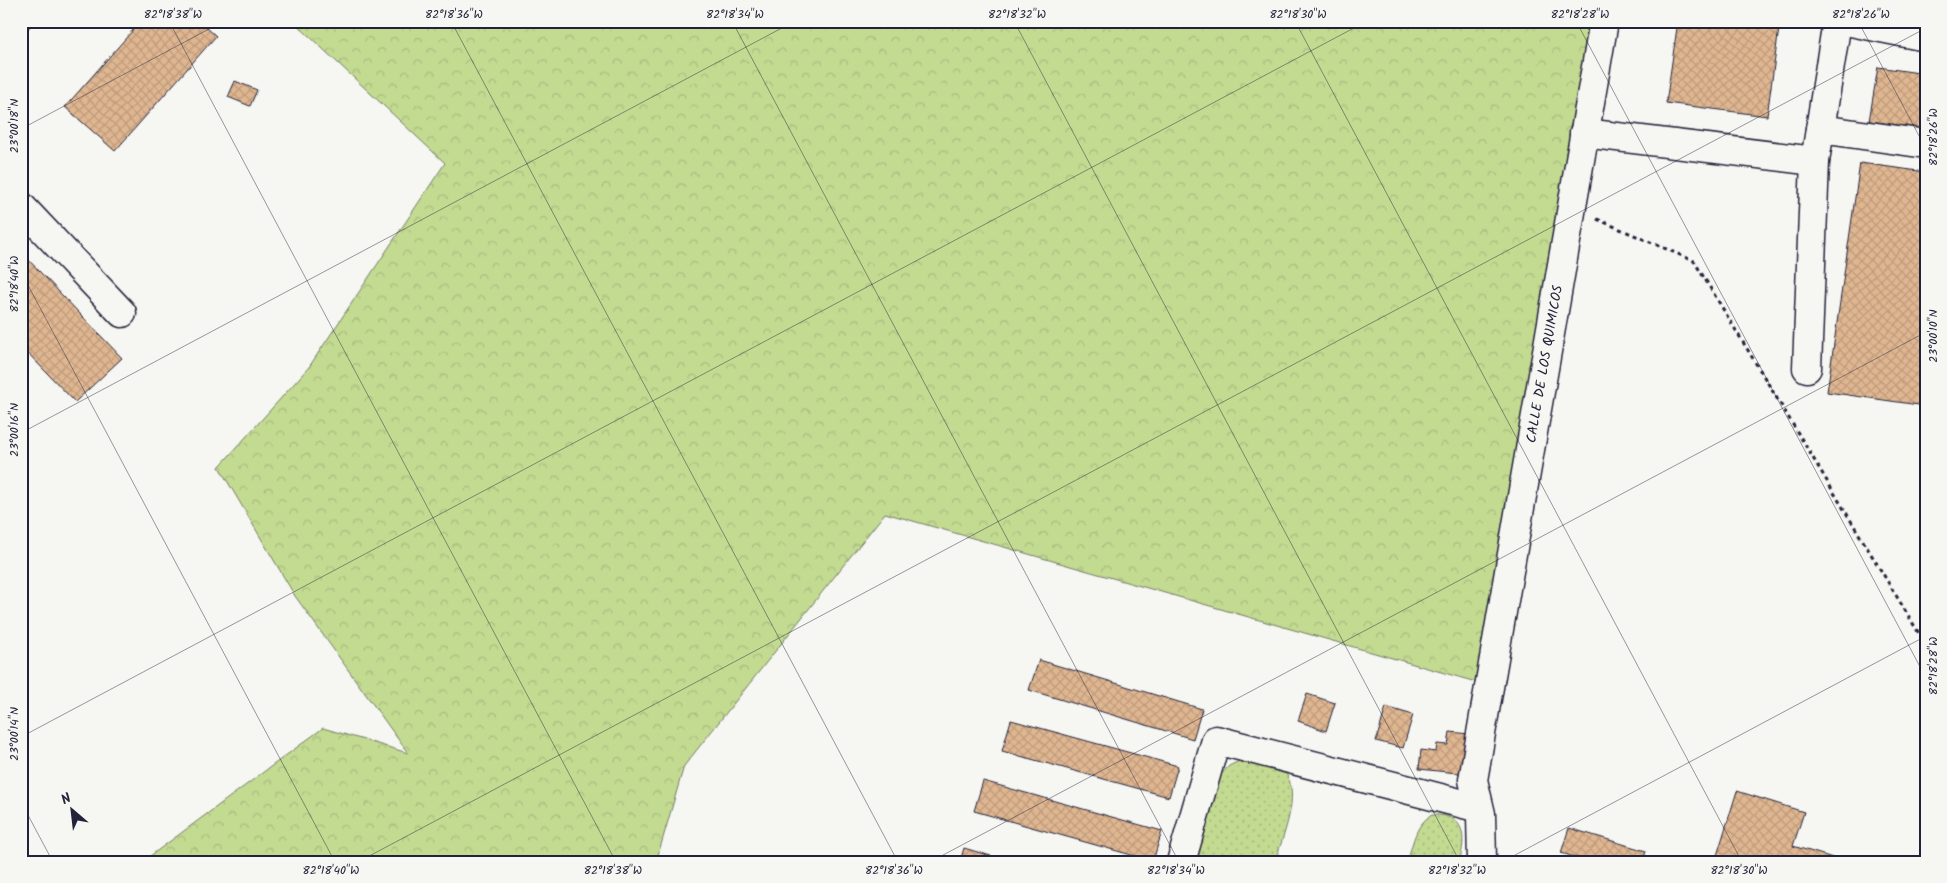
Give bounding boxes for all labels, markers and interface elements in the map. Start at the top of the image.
text: 82°18'38"W [144,5,202,24]
text: 82°18'36"W [425,5,483,24]
text: 82°18'34"W [706,5,764,24]
text: 82°18'32"W [988,5,1046,24]
text: 82°18'30"W [1269,5,1327,24]
text: 82°18'28"W [1551,5,1609,24]
text: 82°18'26"W [1832,5,1890,24]
text: 23°00'18"N [5,99,24,153]
text: 82°18'26"W [1924,108,1943,166]
text: 82°18'40"W [5,256,24,312]
street label: CALLE DE LOS QUIMICOS [1520,283,1569,445]
text: 23°00'10"N [1924,309,1943,363]
text: 23°00'16"N [5,403,24,457]
text: 82°18'28"W [1924,637,1943,695]
text: 23°00'14"N [5,707,24,761]
north arrow [48,786,98,836]
text: N [57,788,76,811]
text: 82°18'40"W [303,861,359,880]
text: 82°18'38"W [584,861,642,880]
text: 82°18'36"W [865,861,923,880]
text: 82°18'34"W [1147,861,1205,880]
text: 82°18'32"W [1428,861,1486,880]
text: 82°18'30"W [1710,861,1768,880]

